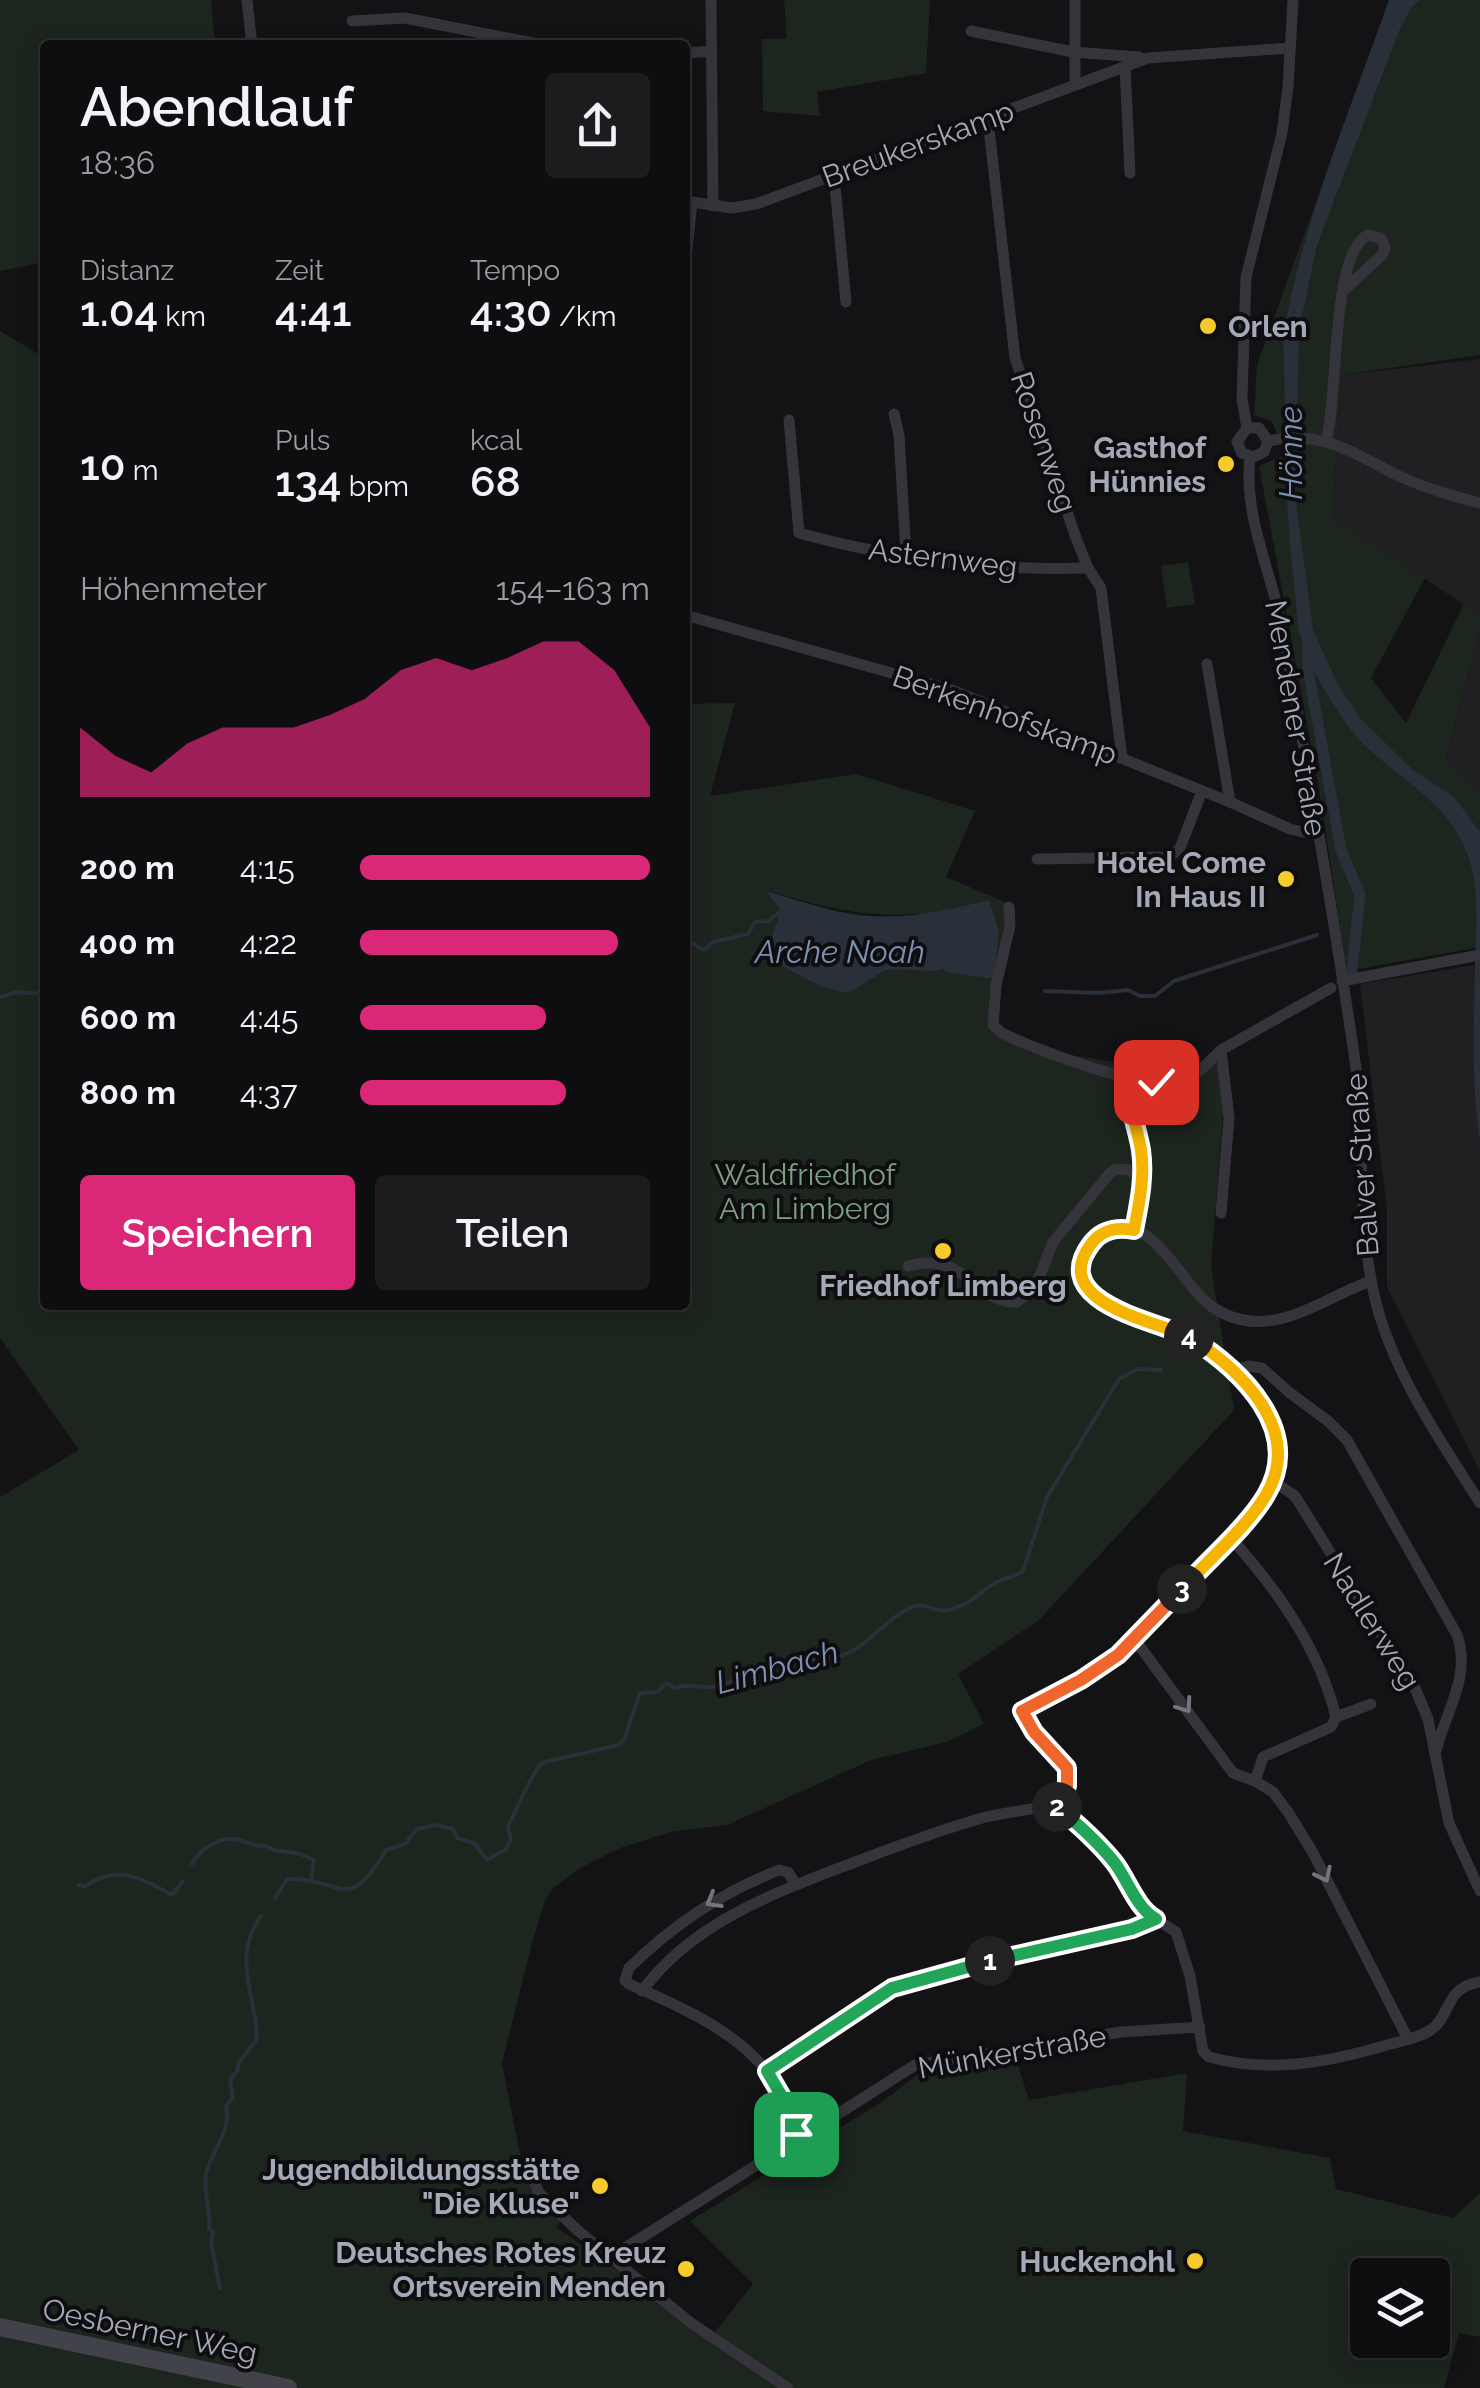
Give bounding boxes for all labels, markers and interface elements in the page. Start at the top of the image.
button: share [545,73,650,178]
text: Abendlauf [80,74,353,139]
street label: Breukerskamp [817,93,1019,195]
text: 18:36 [80,144,155,181]
text: Distanz [80,254,174,287]
text: Zeit [275,254,324,287]
text: Tempo [470,254,560,287]
text: 1.04 [80,287,158,336]
text: 4:41 [275,287,352,336]
text: 4:30 [470,287,552,336]
text: km [158,300,206,333]
text: /km [552,300,617,333]
place label: Orlen [1228,309,1308,344]
marker: Orlen [1197,315,1219,337]
street label: Rosenweg [1004,367,1084,517]
water label: Hönne [1272,406,1309,500]
text: Puls [275,424,330,457]
text: kcal [470,424,522,457]
place label: Gasthof Hünnies [1088,430,1207,499]
text: 10 [80,441,126,490]
marker: Gasthof Hünnies [1215,453,1237,475]
text: m [126,454,158,487]
text: 134 [275,457,342,506]
text: 68 [470,457,521,506]
text: bpm [342,470,409,503]
street label: Asternweg [867,532,1019,584]
text: Höhenmeter [80,570,267,607]
text: 154–163 m [496,570,650,607]
street label: Mendener Straße [1258,597,1334,839]
street label: Berkenhofskamp [888,658,1122,772]
place label: Hotel Come In Haus II [1096,845,1266,914]
text: 200 m [80,849,175,886]
text: 4:15 [240,849,295,886]
marker: Hotel Come In Haus II [1275,868,1297,890]
text: 400 m [80,924,175,961]
text: 4:22 [240,924,297,961]
water label: Arche Noah [753,933,925,970]
text: 600 m [80,999,176,1036]
text: 4:45 [240,999,298,1036]
pin [1114,1040,1199,1125]
icon: check [1129,1055,1184,1110]
street label: Balver Straße [1338,1072,1386,1258]
text: 800 m [80,1074,176,1111]
text: 4:37 [240,1074,298,1111]
park label: Waldfriedhof Am Limberg [714,1157,897,1226]
button: Speichern [80,1175,355,1290]
button: Teilen [375,1175,650,1290]
marker: Friedhof Limberg [932,1240,954,1262]
place label: Friedhof Limberg [819,1268,1067,1303]
pin: 4 [1164,1312,1214,1362]
text: 4 [1181,1320,1197,1353]
street label: Nadlerweg [1316,1546,1428,1696]
pin: 3 [1157,1564,1207,1614]
text: 3 [1174,1572,1190,1605]
water label: Limbach [712,1633,842,1701]
one-way arrow [1173,1695,1191,1713]
pin: 2 [1032,1782,1082,1832]
text: 2 [1049,1790,1065,1823]
one-way arrow [1312,1865,1331,1883]
one-way arrow [705,1889,723,1909]
pin: 1 [965,1936,1015,1986]
text: 1 [983,1944,997,1977]
street label: Münkerstraße [915,2018,1109,2086]
pin [754,2092,839,2177]
icon: arrive [769,2107,824,2162]
place label: Jugendbildungsstätte "Die Kluse" [262,2152,580,2221]
marker: Jugendbildungsstätte "Die Kluse" [589,2175,611,2197]
place label: Deutsches Rotes Kreuz Ortsverein Menden [335,2235,666,2304]
place label: Huckenohl [1019,2244,1175,2279]
marker: Huckenohl [1184,2250,1206,2272]
marker: Deutsches Rotes Kreuz Ortsverein Menden [675,2258,697,2280]
map controls [1350,2258,1450,2358]
button: layers [1350,2258,1450,2358]
street label: Oesberner Weg [40,2291,260,2371]

